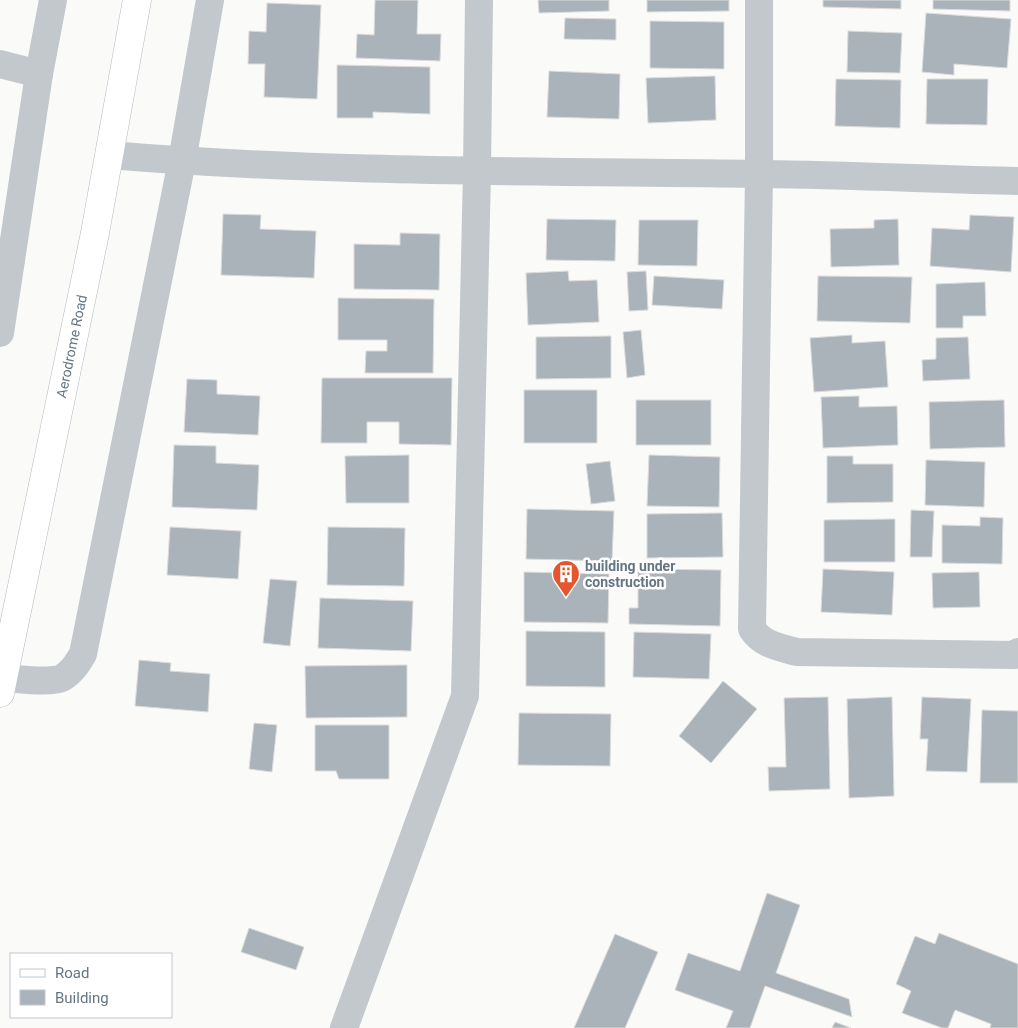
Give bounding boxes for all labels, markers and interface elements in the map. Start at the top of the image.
street label: Aerodrome Road [53,293,90,399]
place label: building under construction [585,558,675,590]
building icon: building under construction [551,559,581,598]
legend [10,953,172,1018]
text: Road [55,964,89,982]
text: Building [55,989,109,1007]

